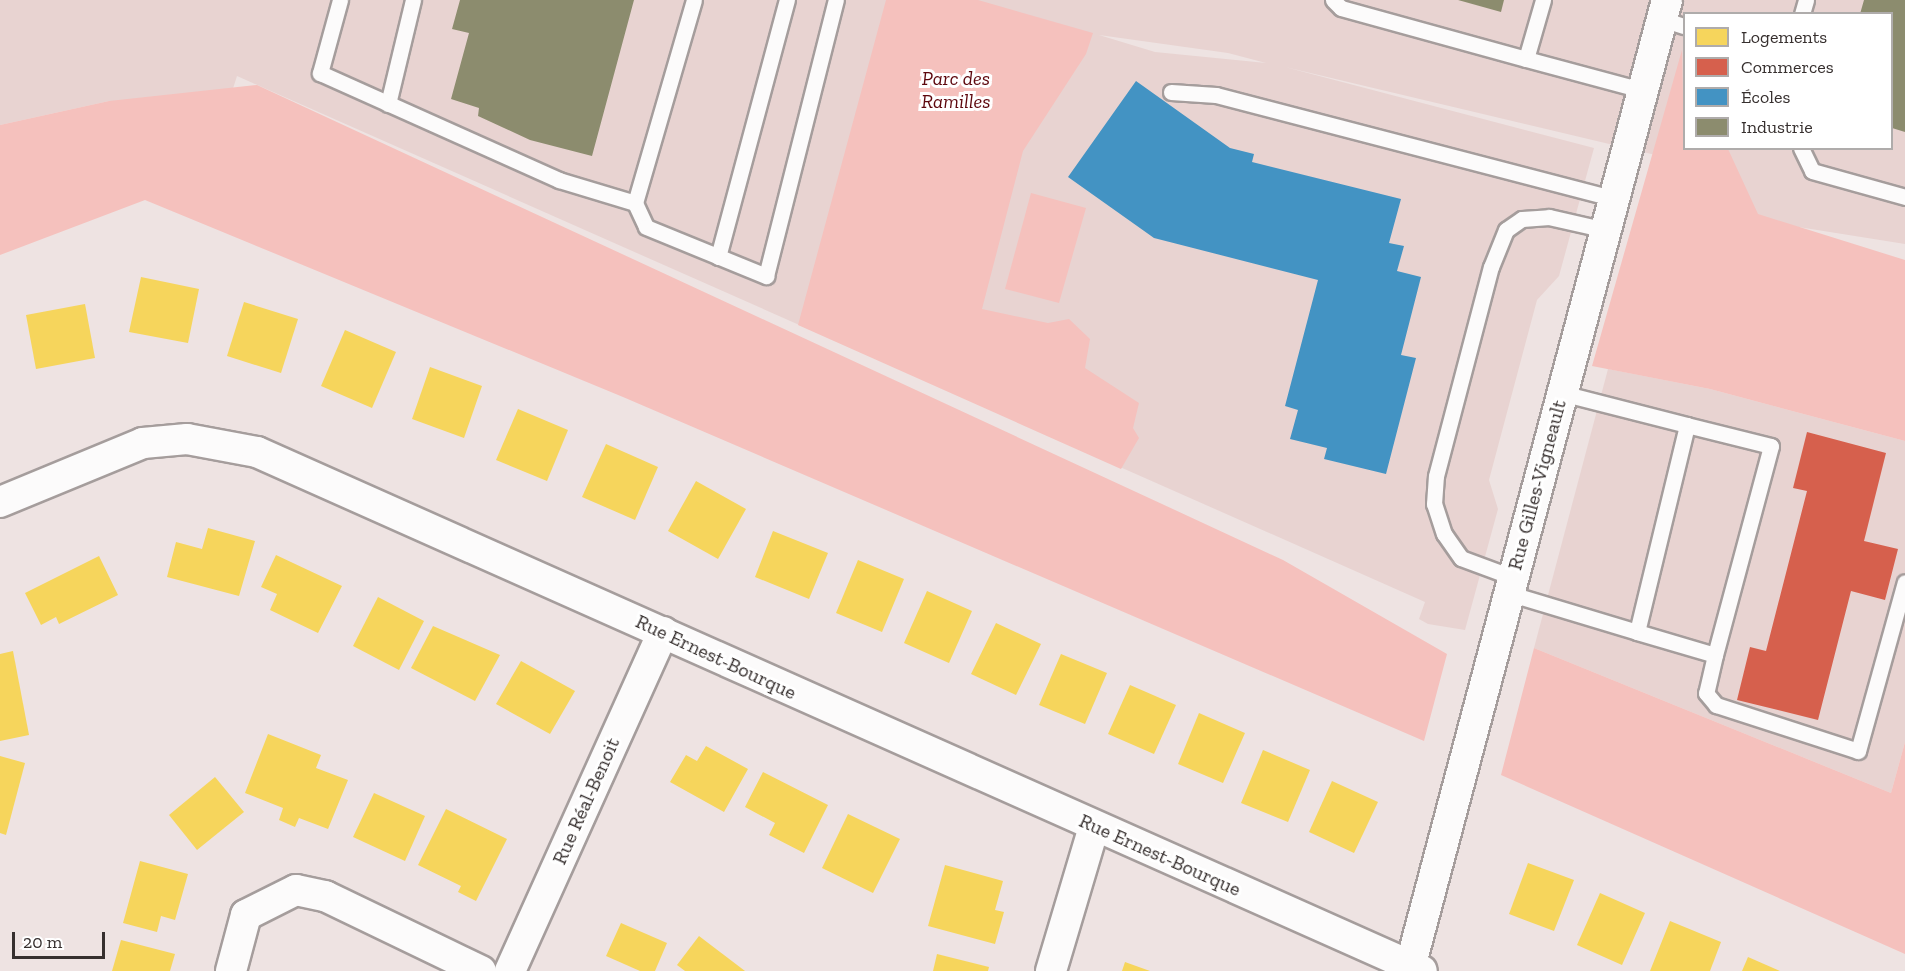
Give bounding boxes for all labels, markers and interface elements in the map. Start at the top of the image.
legend [1683,12,1893,150]
text: Logements [1741,26,1827,48]
text: Commerces [1741,56,1834,78]
park label: Parc des Ramilles [921,66,991,113]
text: Écoles [1741,86,1790,108]
text: Industrie [1741,116,1813,138]
street label: Rue Gilles-Vigneault [1503,397,1571,573]
street label: Rue Ernest-Bourque [632,609,800,705]
street label: Rue Réal-Benoit [547,734,625,868]
street label: Rue Ernest-Bourque [1075,809,1245,901]
scale bar [15,920,108,958]
text: 20 m [23,931,62,953]

